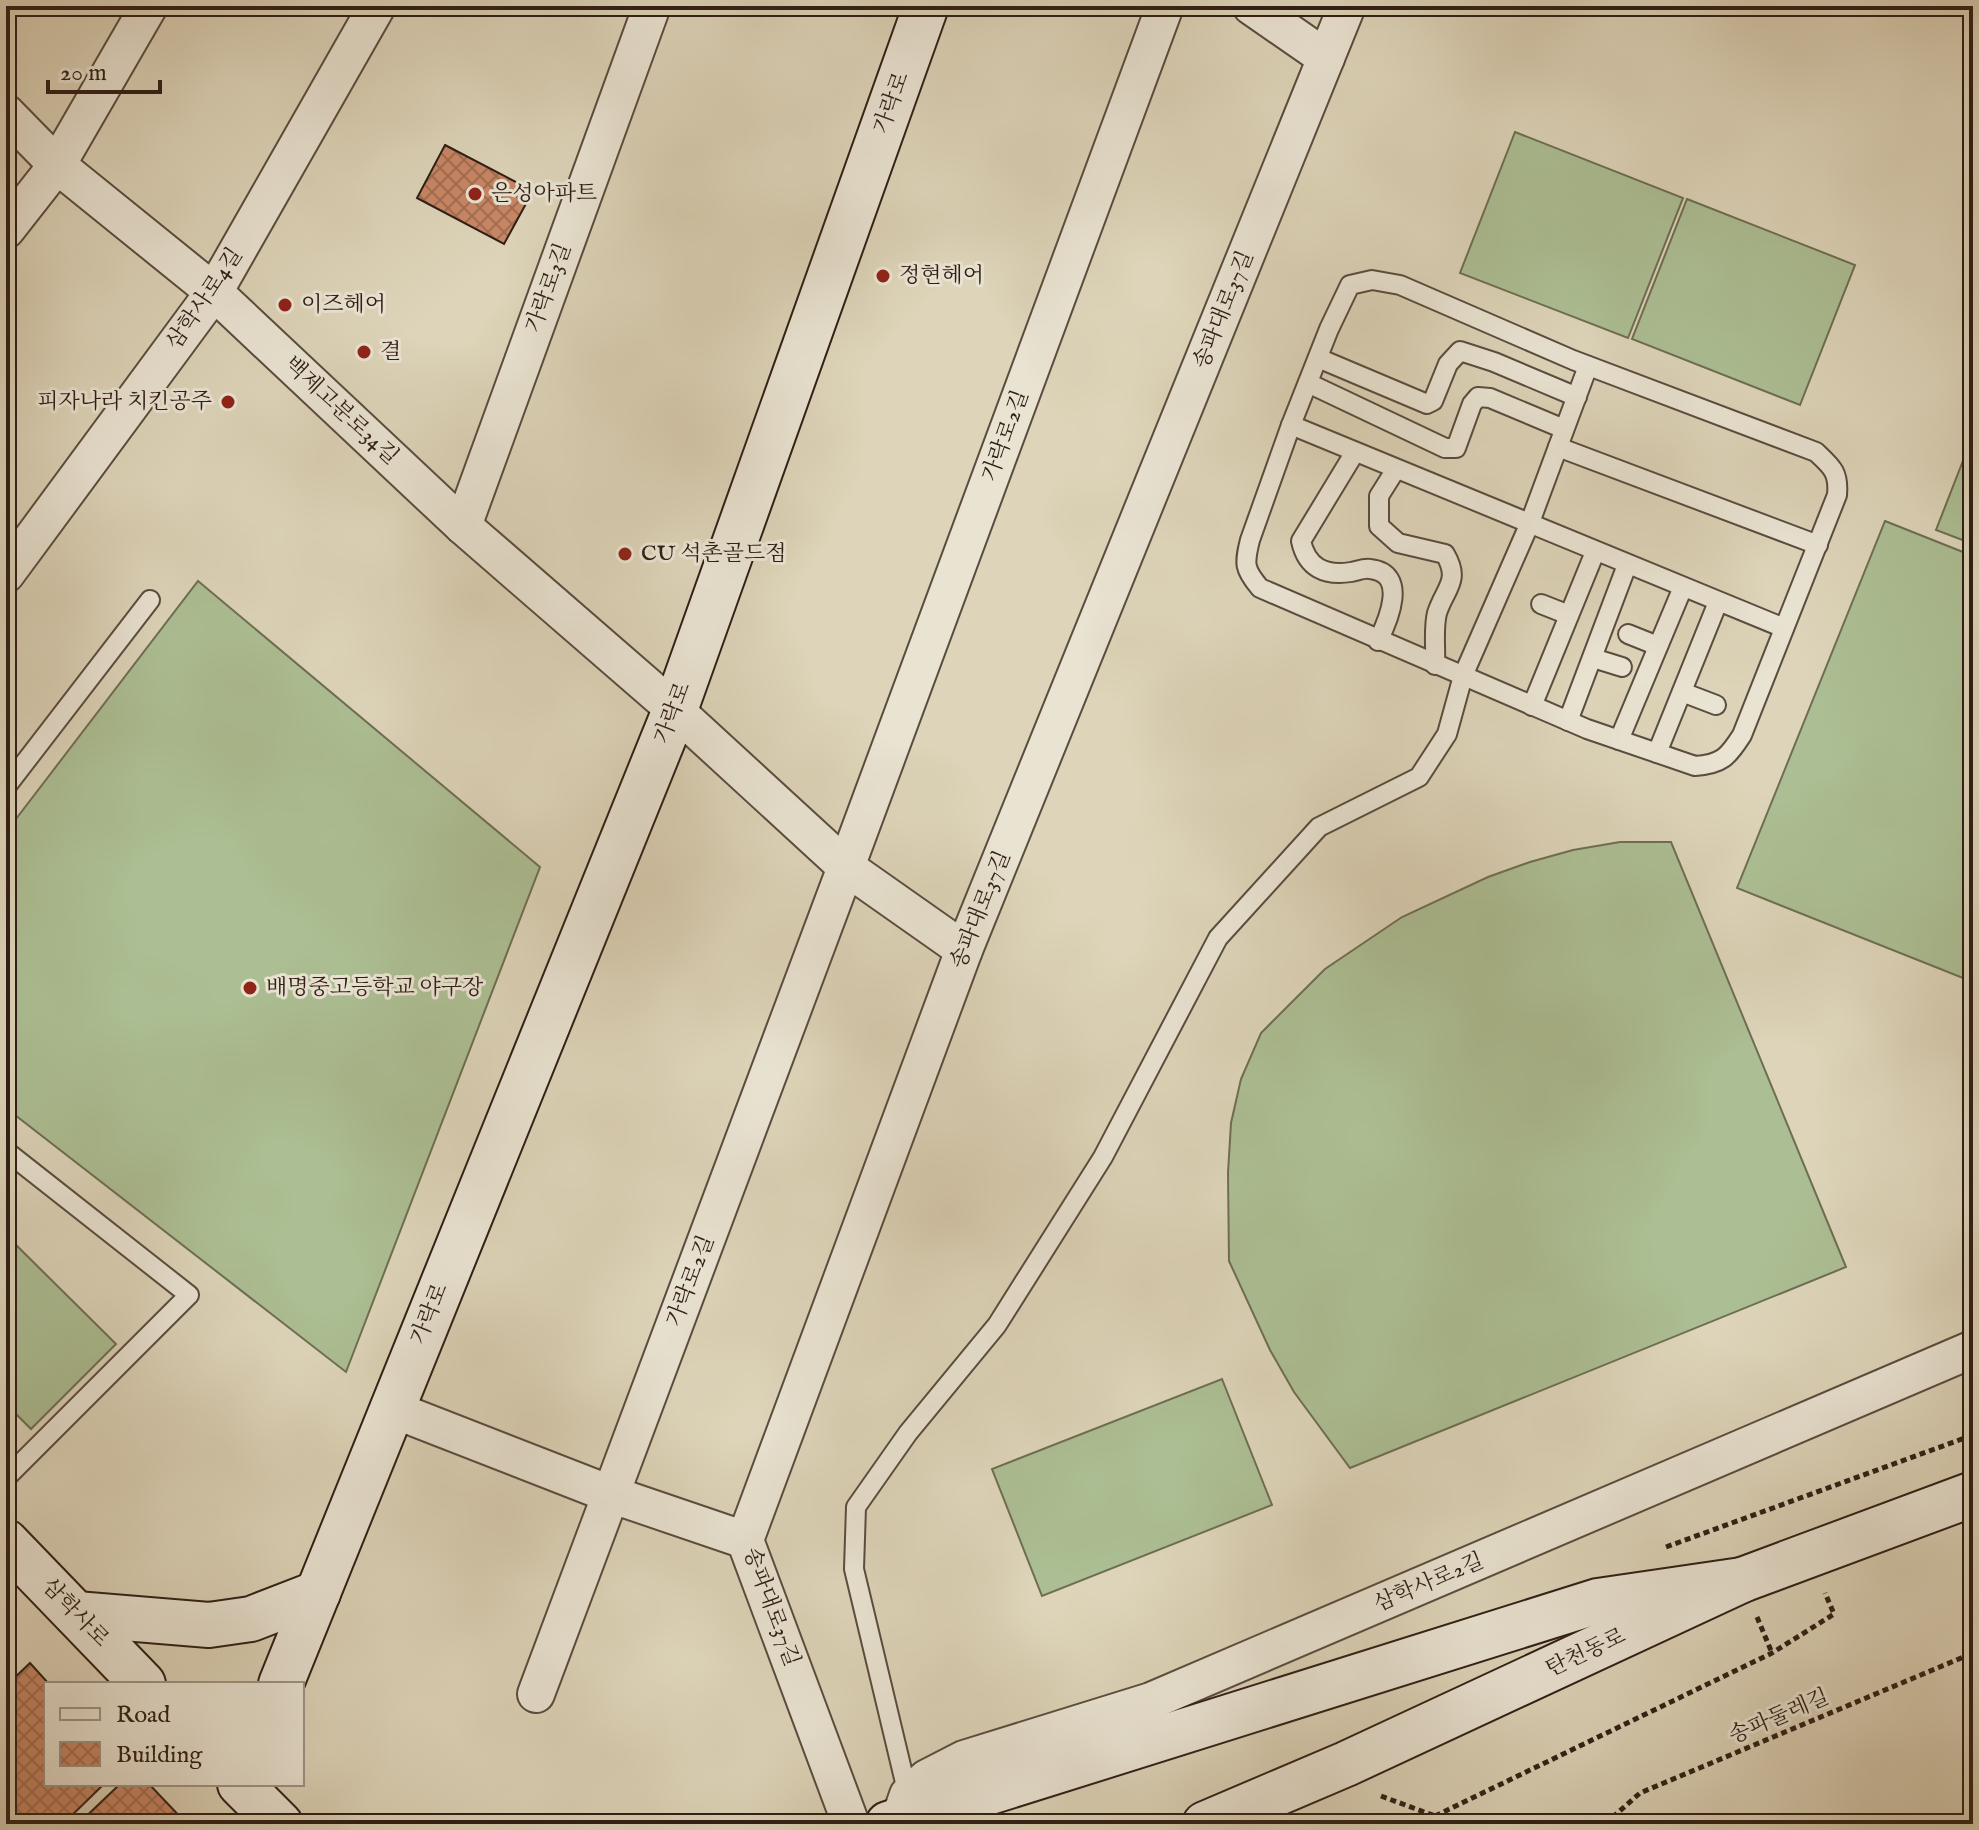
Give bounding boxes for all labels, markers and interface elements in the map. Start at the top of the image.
scale bar [48,44,160,94]
text: 20 m [60,58,107,89]
street label: 가락로 [868,68,916,138]
place label: 은성아파트 [491,180,597,208]
marker: 은성아파트 [466,185,484,203]
street label: 가락로3길 [520,239,578,337]
street label: 삼학사로4길 [161,243,249,355]
street label: 송파대로37길 [1188,247,1260,373]
place label: 정현헤어 [899,262,984,290]
marker: 정현헤어 [874,267,892,285]
place label: 이즈헤어 [301,291,386,319]
marker: 이즈헤어 [276,296,294,314]
place label: 결 [380,338,401,366]
marker: 결 [355,343,373,361]
street label: 백제고분로34길 [278,351,404,471]
street label: 가락로2길 [977,386,1035,486]
place label: 피자나라 치킨공주 [37,388,212,416]
marker: 피자나라 치킨공주 [219,393,237,411]
place label: CU 석촌골드점 [641,540,786,568]
marker: CU 석촌골드점 [616,545,634,563]
street label: 가락로 [649,678,697,748]
street label: 송파대로37길 [945,847,1017,973]
place label: 배명중고등학교 야구장 [266,974,484,1002]
marker: 배명중고등학교 야구장 [241,979,259,997]
street label: 가락로2길 [661,1231,721,1331]
street label: 가락로 [405,1279,455,1349]
street label: 송파대로37길 [737,1544,805,1670]
street label: 삼학사로2길 [1370,1547,1488,1619]
street label: 삼학사로 [35,1573,115,1653]
street label: 탄천동로 [1542,1622,1630,1684]
legend [44,1682,304,1786]
street label: 송파둘레길 [1725,1683,1833,1751]
text: Road [116,1700,170,1731]
text: Building [116,1740,203,1771]

